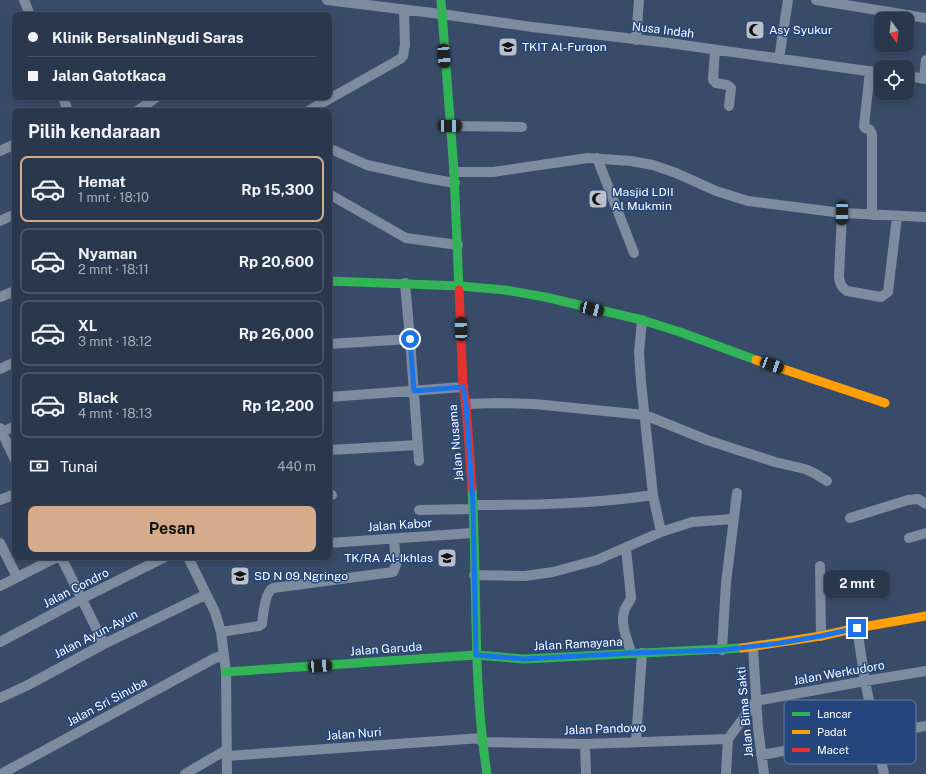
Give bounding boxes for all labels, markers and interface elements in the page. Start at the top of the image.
north arrow [874,12,914,52]
map controls [874,12,914,100]
street label: Nusa Indah [631,19,695,41]
mosque icon: Asy Syukur [744,19,766,41]
place label: Asy Syukur [769,23,833,37]
text: Klinik BersalinNgudi Saras [52,29,244,46]
school or university icon: TKIT Al-Furqon [497,36,519,58]
place label: TKIT Al-Furqon [522,40,607,54]
car [437,44,451,68]
button: locate [874,60,914,100]
text: Jalan Gatotkaca [52,67,166,84]
car [438,120,462,132]
text: Pilih kendaraan [28,121,160,142]
icon: car [30,171,66,207]
text: Hemat [78,173,126,190]
text: Rp 15,300 [241,181,314,198]
place label: Masjid LDII Al Mukmin [612,185,674,213]
mosque icon: Masjid LDII Al Mukmin [587,188,609,210]
text: 1 mnt · 18:10 [78,190,149,205]
car [836,201,848,225]
icon: car [30,243,66,279]
text: Nyaman [78,245,137,262]
text: Rp 20,600 [239,253,314,270]
text: 2 mnt · 18:11 [78,262,149,277]
car [579,300,605,318]
icon: car [30,315,66,351]
text: XL [78,317,97,334]
car [455,317,467,341]
text: Rp 26,000 [239,325,314,342]
route start [401,330,419,348]
text: 3 mnt · 18:12 [78,334,152,349]
car [759,355,785,375]
icon: car [30,387,66,423]
text: Black [78,389,118,406]
text: Rp 12,200 [242,397,314,414]
street label: Jalan Nusama [446,404,466,482]
text: 4 mnt · 18:13 [78,406,152,421]
icon: cash [28,455,50,477]
text: Tunai [60,458,98,475]
text: 440 m [277,459,316,474]
button: Pesan [28,506,316,552]
street label: Jalan Kabor [367,516,433,534]
school or university icon: TK/RA Al-Ikhlas [436,547,458,569]
place label: TK/RA Al-Ikhlas [344,551,433,565]
street label: Jalan Condro [41,565,111,611]
school or university icon: SD N 09 Ngringo [229,565,251,587]
place label: SD N 09 Ngringo [254,569,348,583]
callout: 2 mnt [824,570,890,598]
text: 2 mnt [839,576,875,591]
street label: Jalan Ayun-Ayun [52,607,140,661]
route end [848,619,866,637]
street label: Jalan Ramayana [533,635,623,653]
street label: Jalan Garuda [349,639,423,659]
street label: Jalan Werkudoro [792,658,886,688]
car [308,659,332,673]
street label: Jalan Bima Sakti [734,666,756,758]
street label: Jalan Sri Sinuba [65,675,149,729]
legend [784,700,916,764]
text: Lancar [817,708,852,720]
street label: Jalan Pandowo [564,721,647,737]
street label: Jalan Nuri [326,725,382,743]
text: Padat [817,726,847,738]
text: Macet [817,744,849,756]

